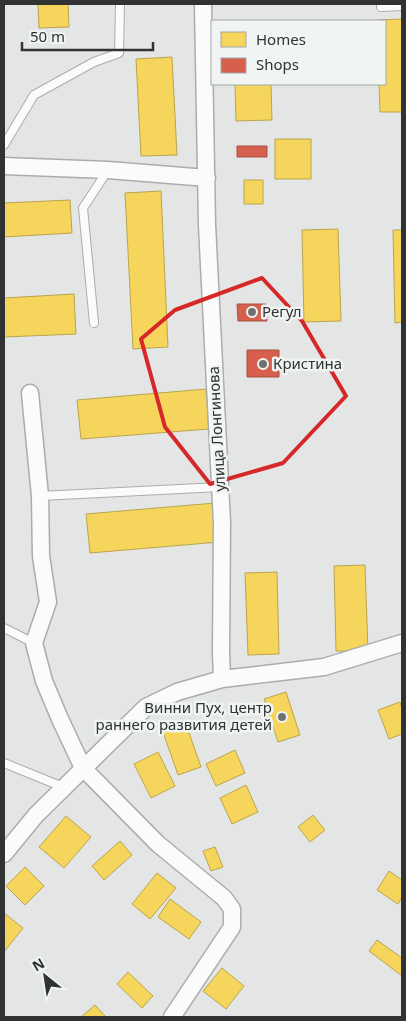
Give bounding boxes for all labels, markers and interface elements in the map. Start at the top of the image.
scale bar [22,20,154,52]
legend [211,20,386,85]
text: 50 m [30,26,65,46]
text: Homes [256,29,306,49]
text: Shops [256,54,299,74]
place label: Регул [262,301,301,321]
marker: Регул [246,306,258,318]
place label: Кристина [273,353,342,373]
marker: Кристина [257,358,269,370]
street label: улица Лонгинова [203,366,229,492]
place label: Винни Пух, центр раннего развития детей [96,697,272,734]
marker: Винни Пух, центр раннего развития детей [276,711,288,723]
north arrow [20,951,70,1001]
text: N [29,953,48,975]

